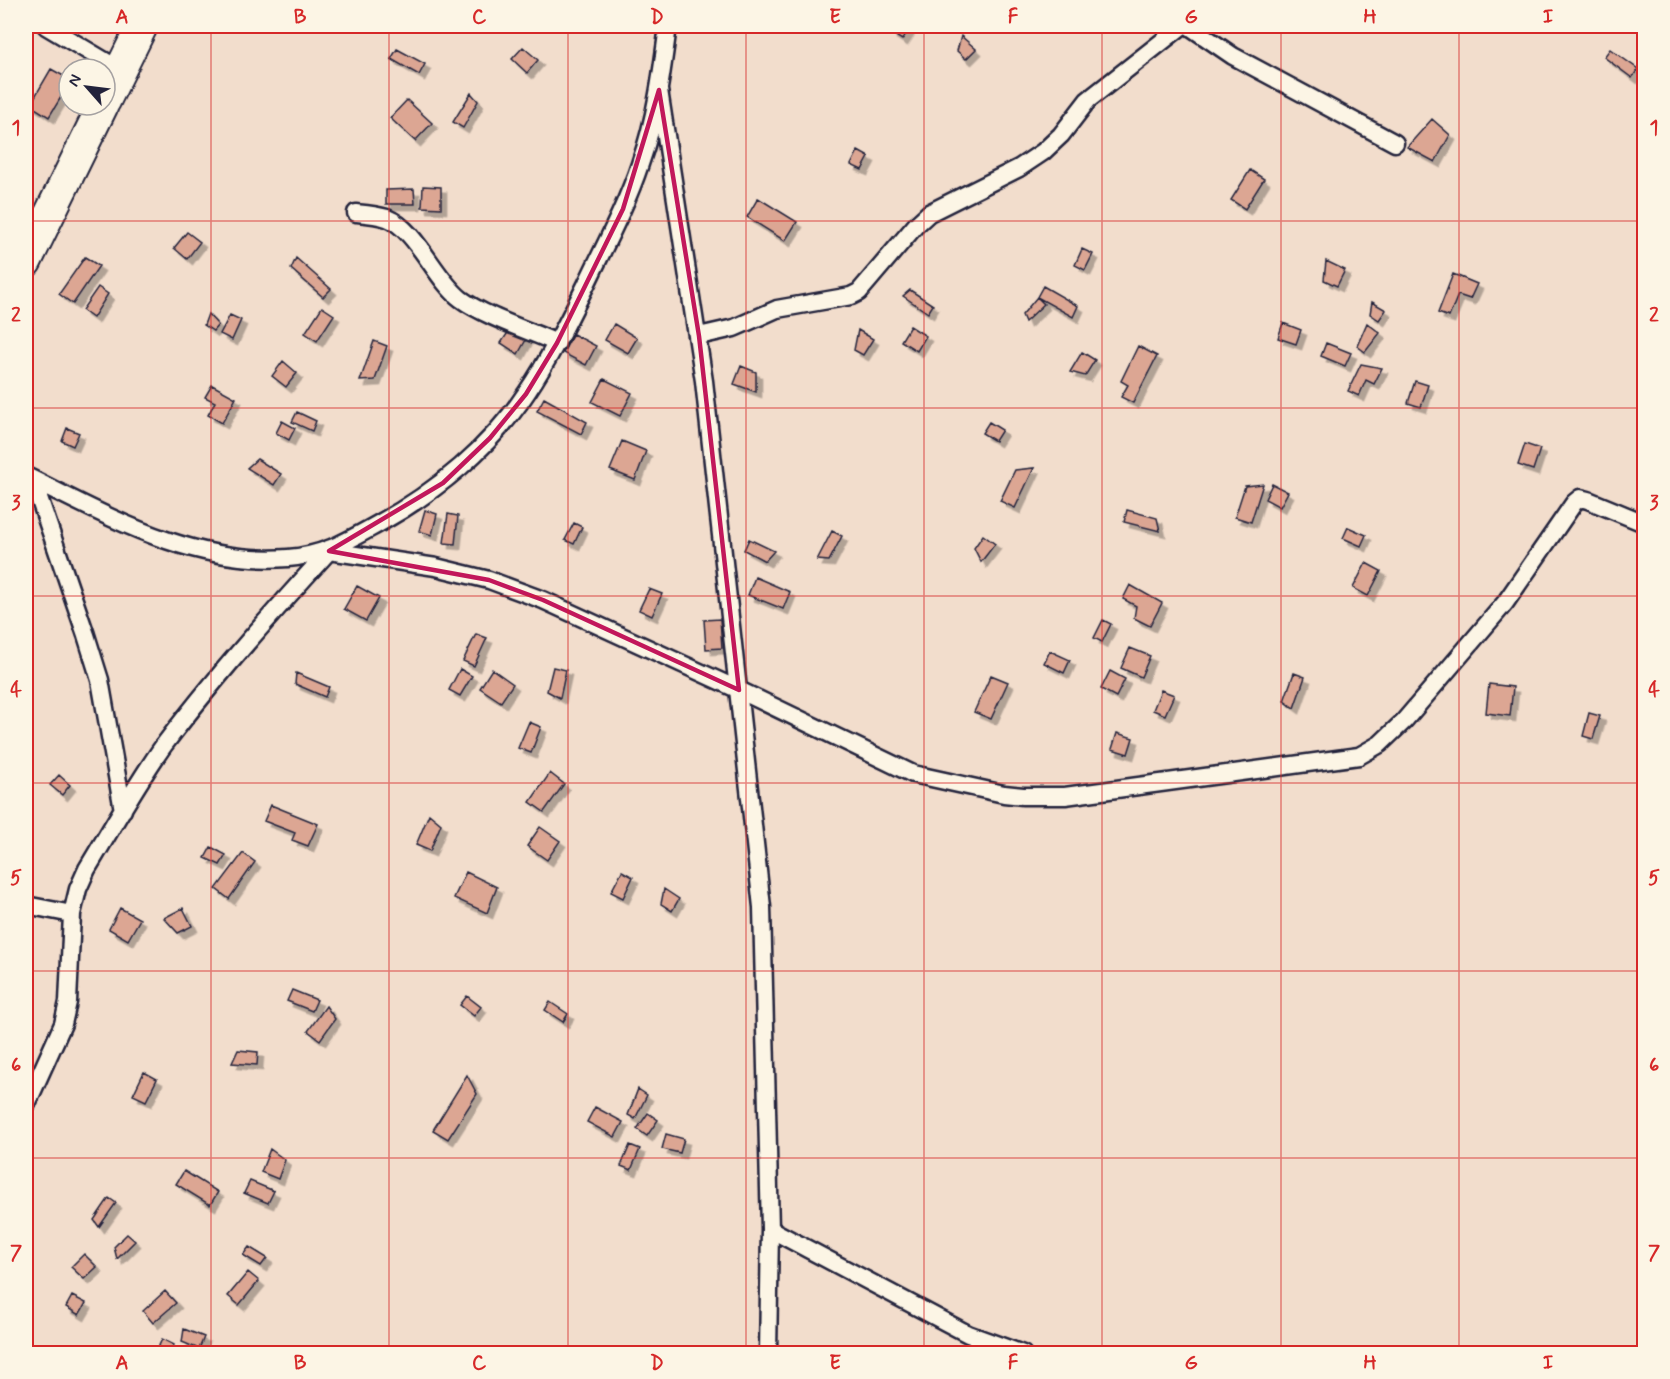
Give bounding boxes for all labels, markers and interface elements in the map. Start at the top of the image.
text: A [115,4,129,31]
text: B [294,4,307,31]
text: C [472,4,487,31]
text: D [650,4,664,31]
text: E [829,4,841,31]
text: F [1008,4,1019,31]
text: G [1184,4,1198,31]
text: H [1363,4,1377,31]
text: I [1543,4,1553,31]
north arrow [57,57,117,117]
text: N [63,71,87,90]
text: 1 [12,115,20,142]
text: 1 [1650,115,1658,142]
text: 2 [11,302,21,329]
text: 2 [1649,302,1659,329]
text: 3 [11,490,21,517]
text: 3 [1649,490,1659,517]
text: 4 [10,677,22,704]
text: 4 [1648,677,1660,704]
text: 5 [10,865,22,892]
text: 5 [1648,865,1660,892]
text: 6 [11,1052,21,1079]
text: 6 [1649,1052,1659,1079]
text: 7 [10,1240,22,1267]
text: 7 [1648,1240,1660,1267]
text: A [115,1350,129,1377]
text: B [294,1350,307,1377]
text: C [472,1350,487,1377]
text: D [650,1350,664,1377]
text: E [829,1350,841,1377]
text: F [1008,1350,1019,1377]
text: G [1184,1350,1198,1377]
text: H [1363,1350,1377,1377]
text: I [1543,1350,1553,1377]

